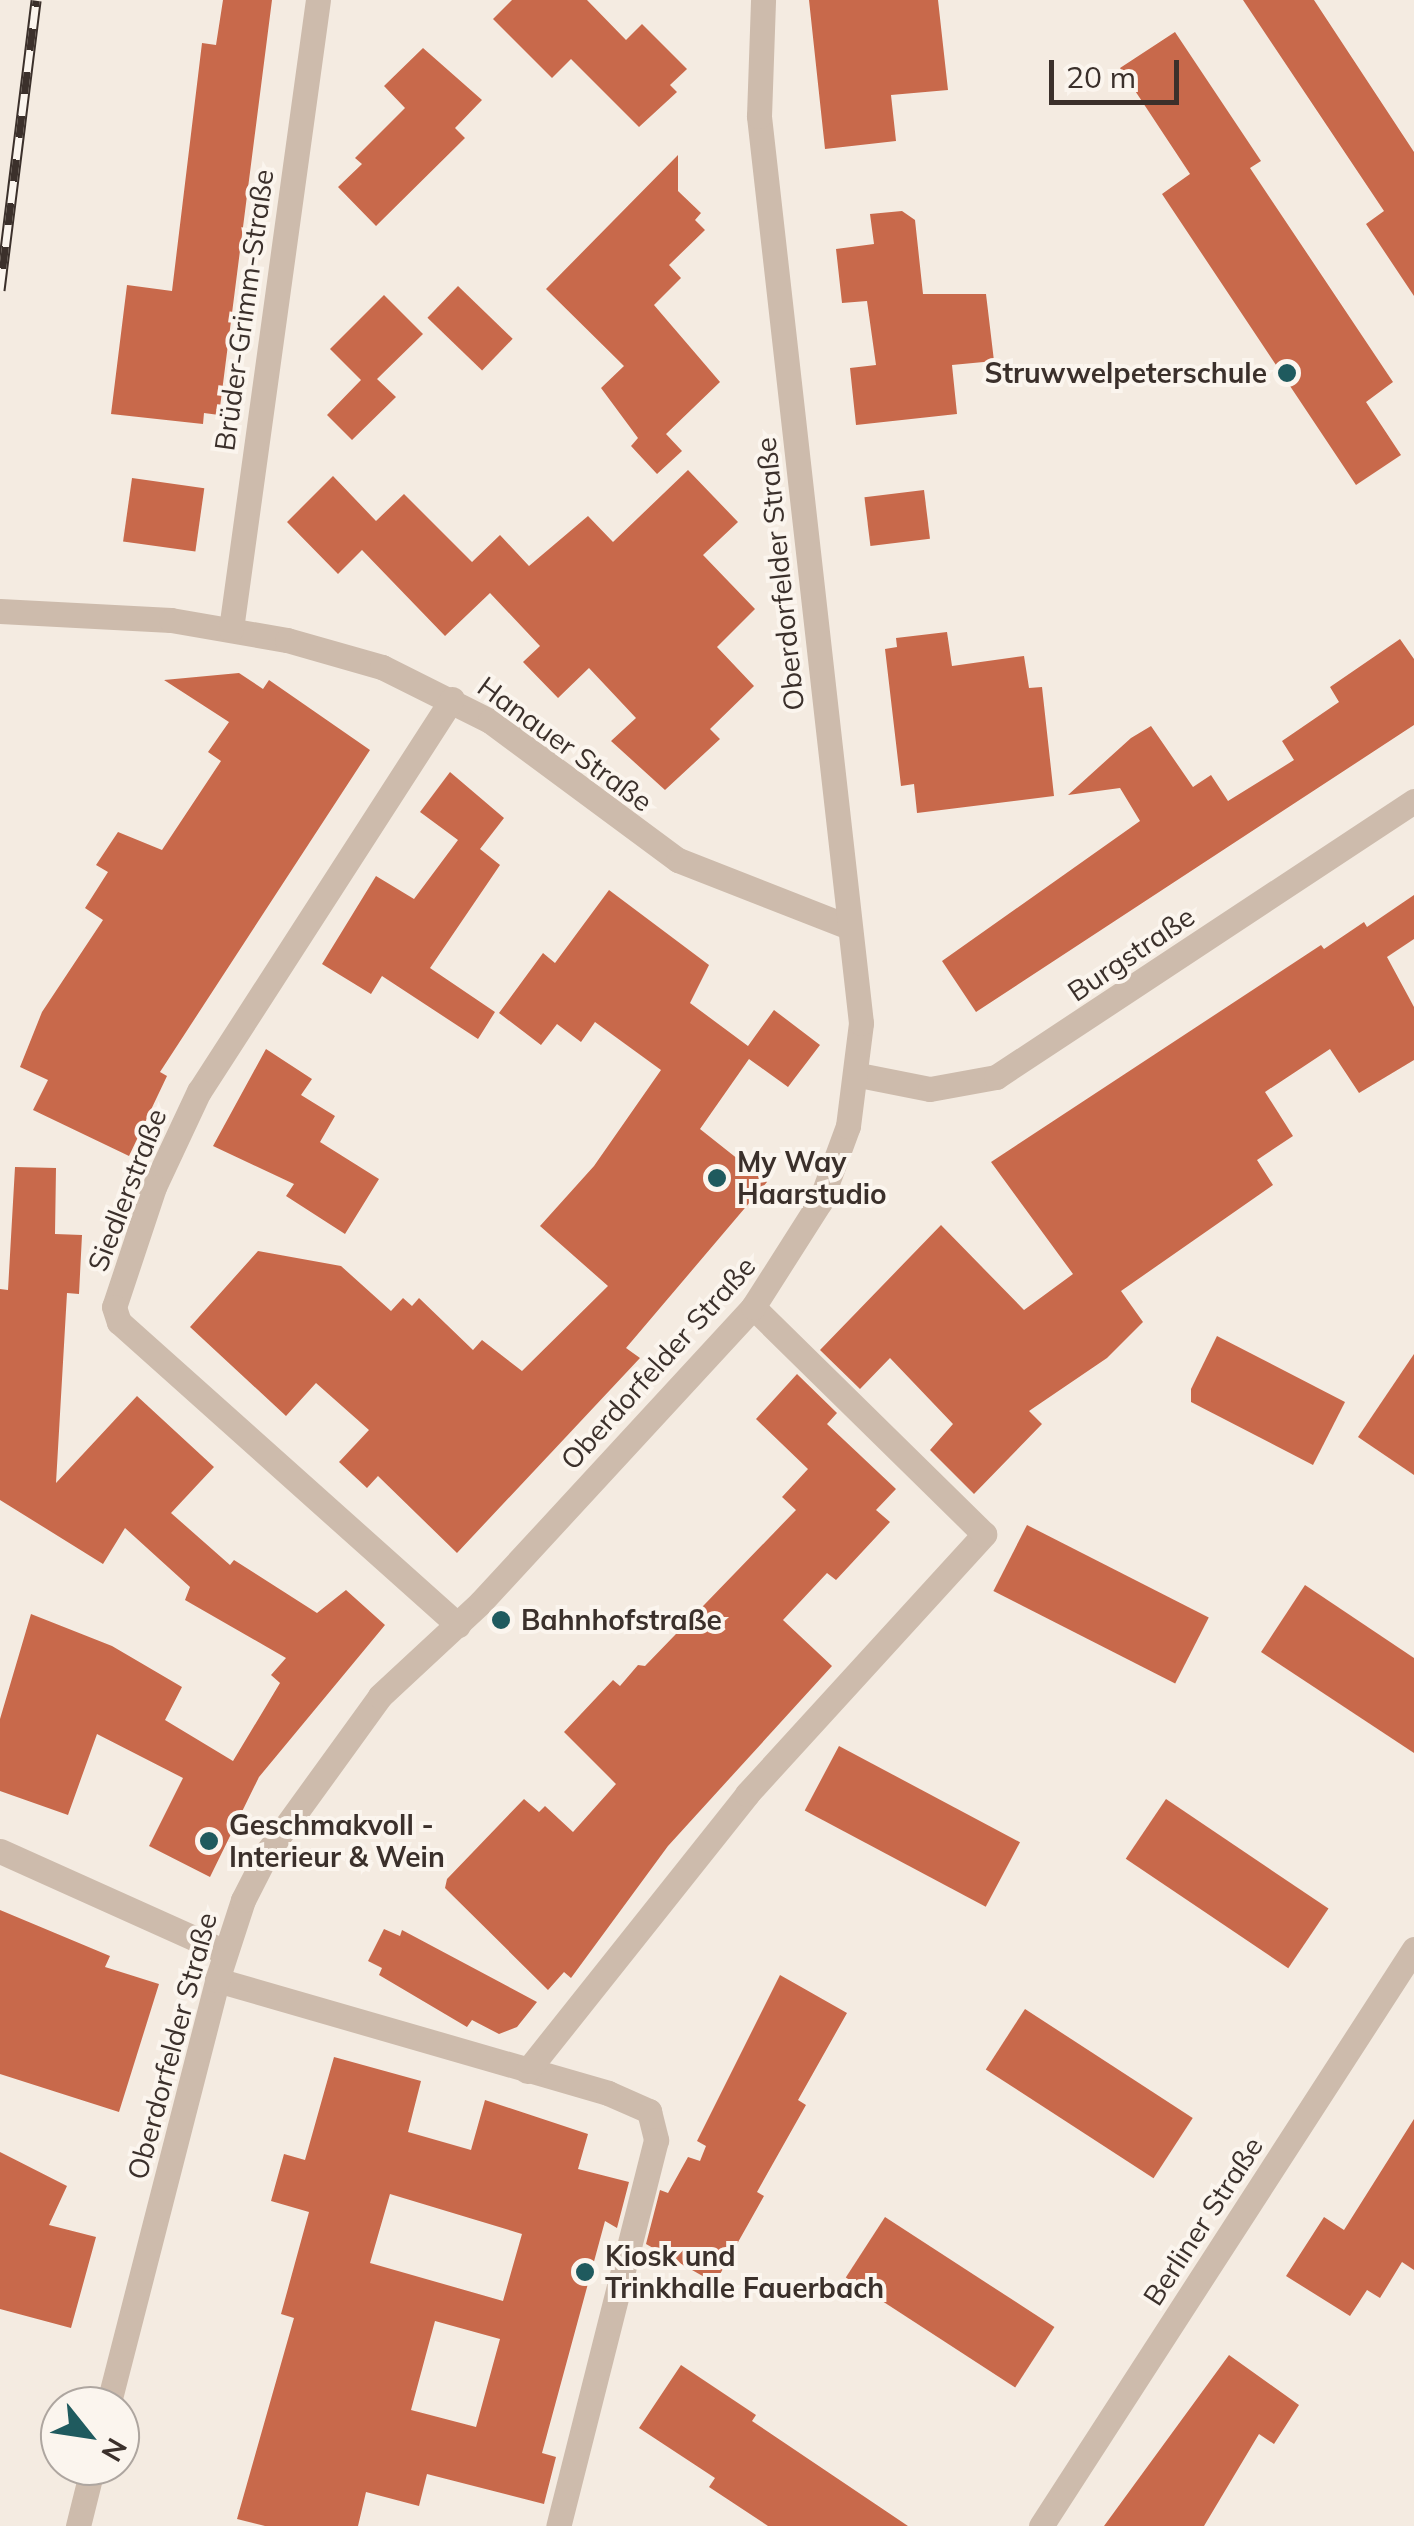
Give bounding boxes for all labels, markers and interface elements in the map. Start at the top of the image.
scale bar [1054,40,1184,102]
text: 20 m [1066,58,1136,96]
street label: Brüder-Grimm-Straße [208,167,280,453]
place label: Struwwelpeterschule [985,356,1267,390]
marker: Struwwelpeterschule [1276,362,1298,384]
street label: Oberdorfelder Straße [749,436,811,712]
street label: Hanauer Straße [471,669,659,819]
street label: Burgstraße [1061,899,1201,1009]
street label: Siedlerstraße [81,1104,173,1276]
place label: My Way Haarstudio [737,1145,887,1211]
marker: My Way Haarstudio [706,1167,728,1189]
street label: Oberdorfelder Straße [554,1250,762,1476]
place label: Bahnhofstraße [521,1603,722,1637]
marker: Bahnhofstraße [490,1609,512,1631]
place label: Geschmakvoll - Interieur & Wein [229,1808,445,1874]
marker: Geschmakvoll - Interieur & Wein [198,1830,220,1852]
street label: Oberdorfelder Straße [120,1909,224,2183]
street label: Berliner Straße [1136,2131,1270,2311]
place label: Kiosk und Trinkhalle Fauerbach [605,2239,884,2305]
marker: Kiosk und Trinkhalle Fauerbach [574,2261,596,2283]
north arrow [40,2386,140,2486]
text: N [94,2432,135,2468]

